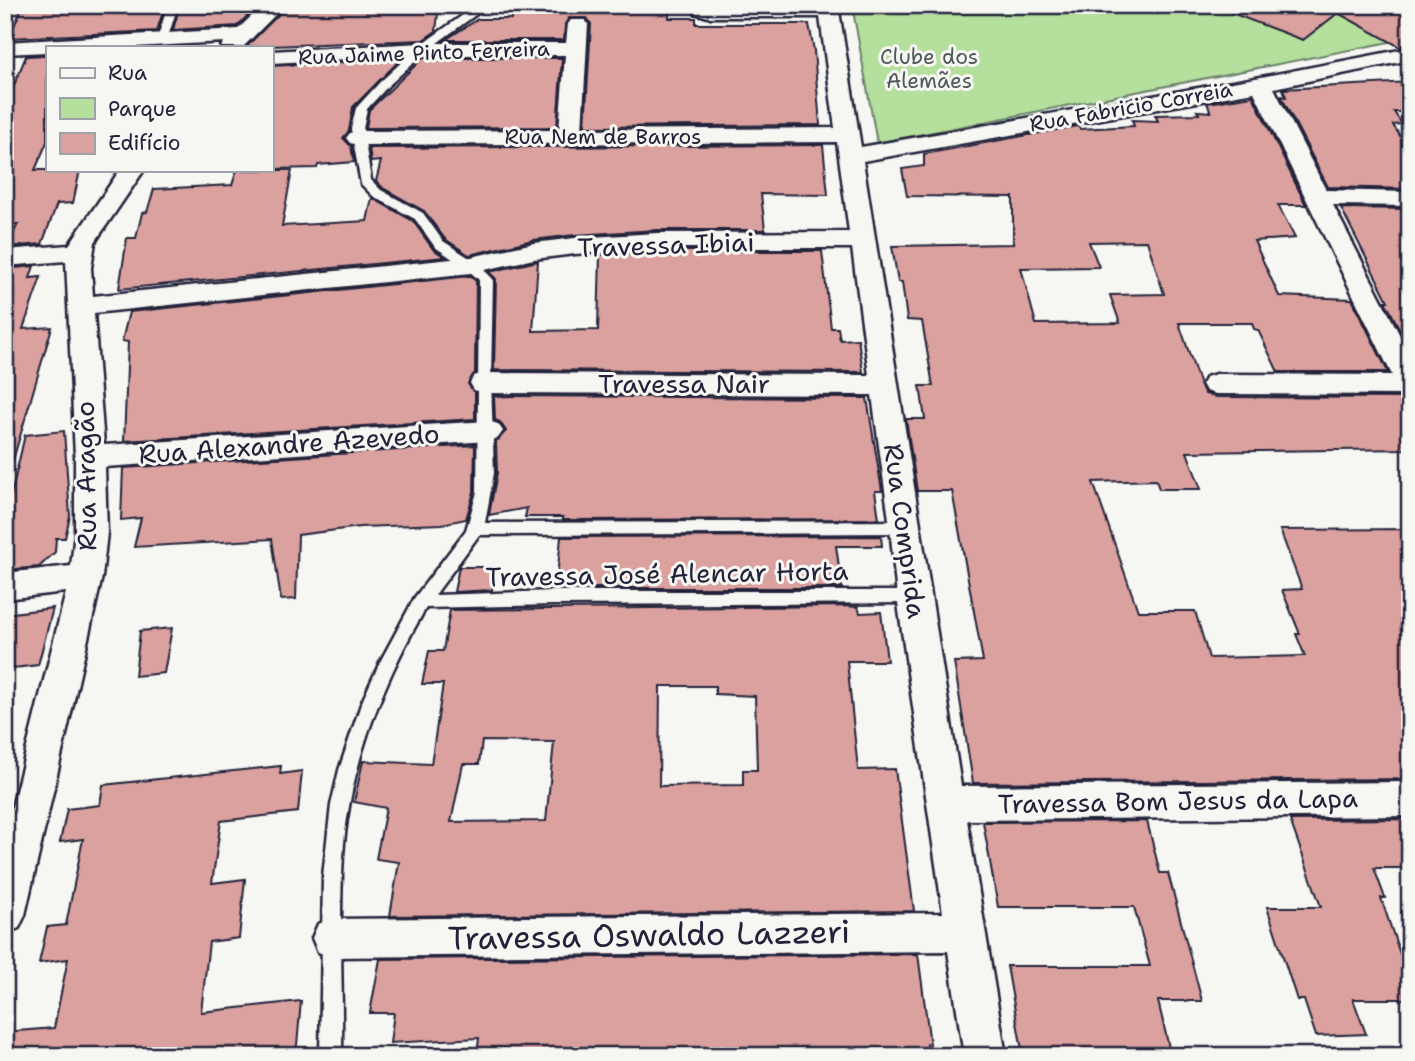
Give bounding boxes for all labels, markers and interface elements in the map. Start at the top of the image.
street label: Rua Jaime Pinto Ferreira [298,35,550,71]
park label: Clube dos Alemães [880,43,978,95]
legend [46,46,273,172]
text: Rua [108,59,147,87]
street label: Rua Fabricio Correia [1027,75,1235,139]
text: Parque [108,95,177,123]
street label: Rua Nem de Barros [505,123,701,151]
text: Edifício [108,129,180,157]
street label: Travessa Ibiai [577,224,755,265]
street label: Travessa Nair [598,366,770,401]
street label: Rua Aragão [67,401,104,551]
street label: Rua Alexandre Azevedo [137,416,440,471]
street label: Rua Comprida [876,441,935,621]
street label: Travessa José Alencar Horta [485,553,849,594]
street label: Travessa Bom Jesus da Lapa [998,780,1358,821]
street label: Travessa Oswaldo Lazzeri [447,909,851,960]

